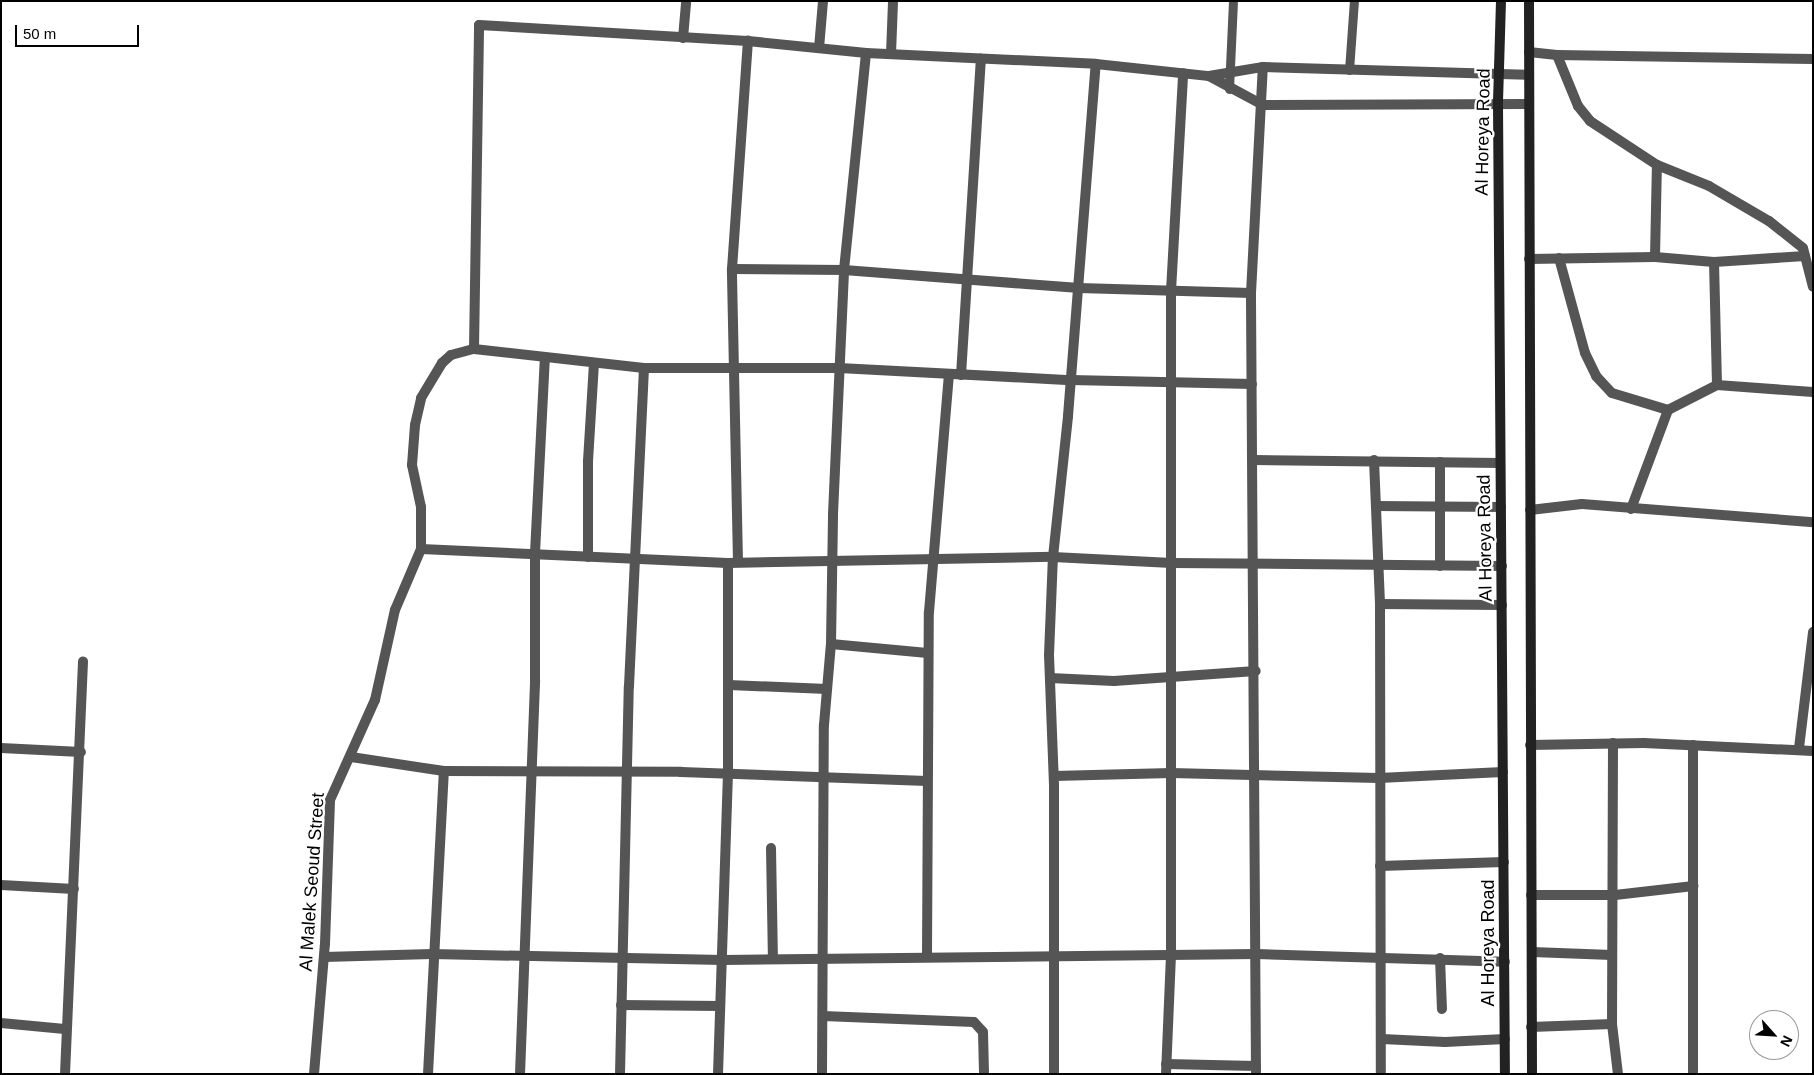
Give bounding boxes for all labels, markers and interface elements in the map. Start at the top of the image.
scale bar [18,15,141,47]
text: 50 m [23,25,56,42]
street label: Al Horeya Road [1471,68,1495,196]
street label: Al Horeya Road [1473,474,1497,602]
street label: Al Malek Seoud Street [295,792,329,972]
street label: Al Horeya Road [1477,879,1499,1007]
north arrow [1749,1010,1799,1060]
text: N [1777,1033,1796,1049]

